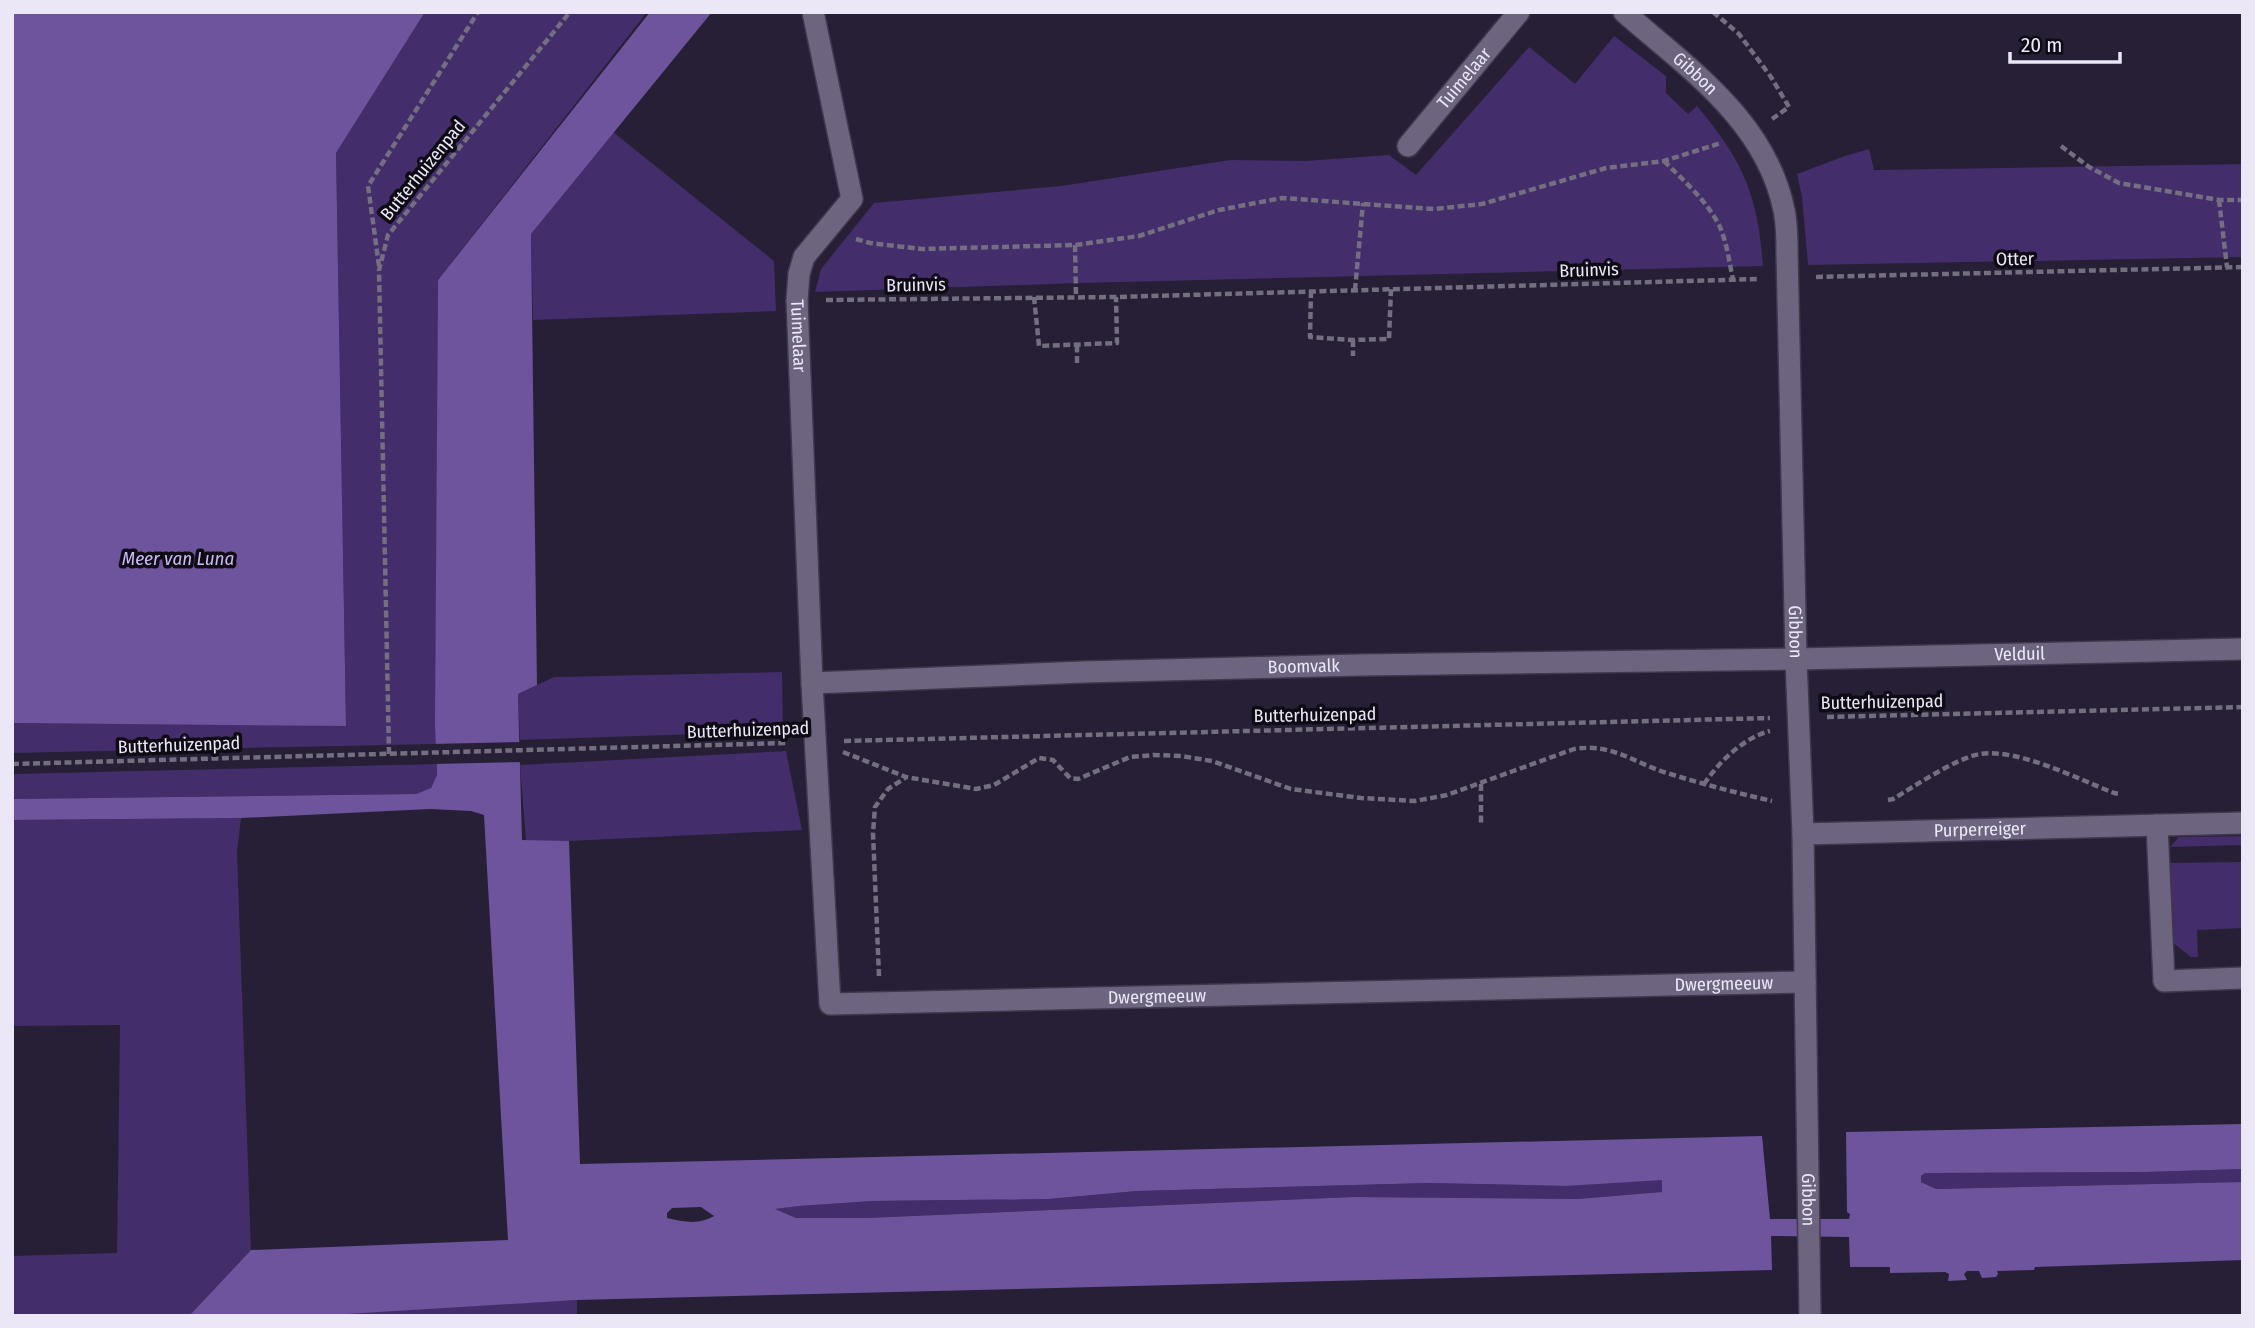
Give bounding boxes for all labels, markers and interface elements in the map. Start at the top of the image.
scale bar [2010,21,2120,65]
text: 20 m [2021,32,2062,58]
street label: Tuimelaar [1432,43,1496,113]
street label: Gibbon [1668,47,1722,99]
street label: Butterhuizenpad [376,115,470,225]
street label: Otter [1996,248,2035,270]
street label: Bruinvis [1559,258,1620,282]
street label: Bruinvis [886,273,946,297]
street label: Tuimelaar [786,299,811,373]
water label: Meer van Luna [122,547,234,570]
street label: Gibbon [1784,605,1807,659]
street label: Velduil [1994,642,2045,666]
street label: Boomvalk [1267,655,1341,678]
street label: Butterhuizenpad [1821,690,1943,714]
street label: Butterhuizenpad [1254,703,1376,727]
street label: Butterhuizenpad [686,717,810,743]
street label: Butterhuizenpad [117,732,241,758]
street label: Purperreiger [1934,817,2027,842]
street label: Dwergmeeuw [1674,972,1774,996]
street label: Dwergmeeuw [1108,985,1207,1009]
street label: Gibbon [1797,1173,1820,1226]

